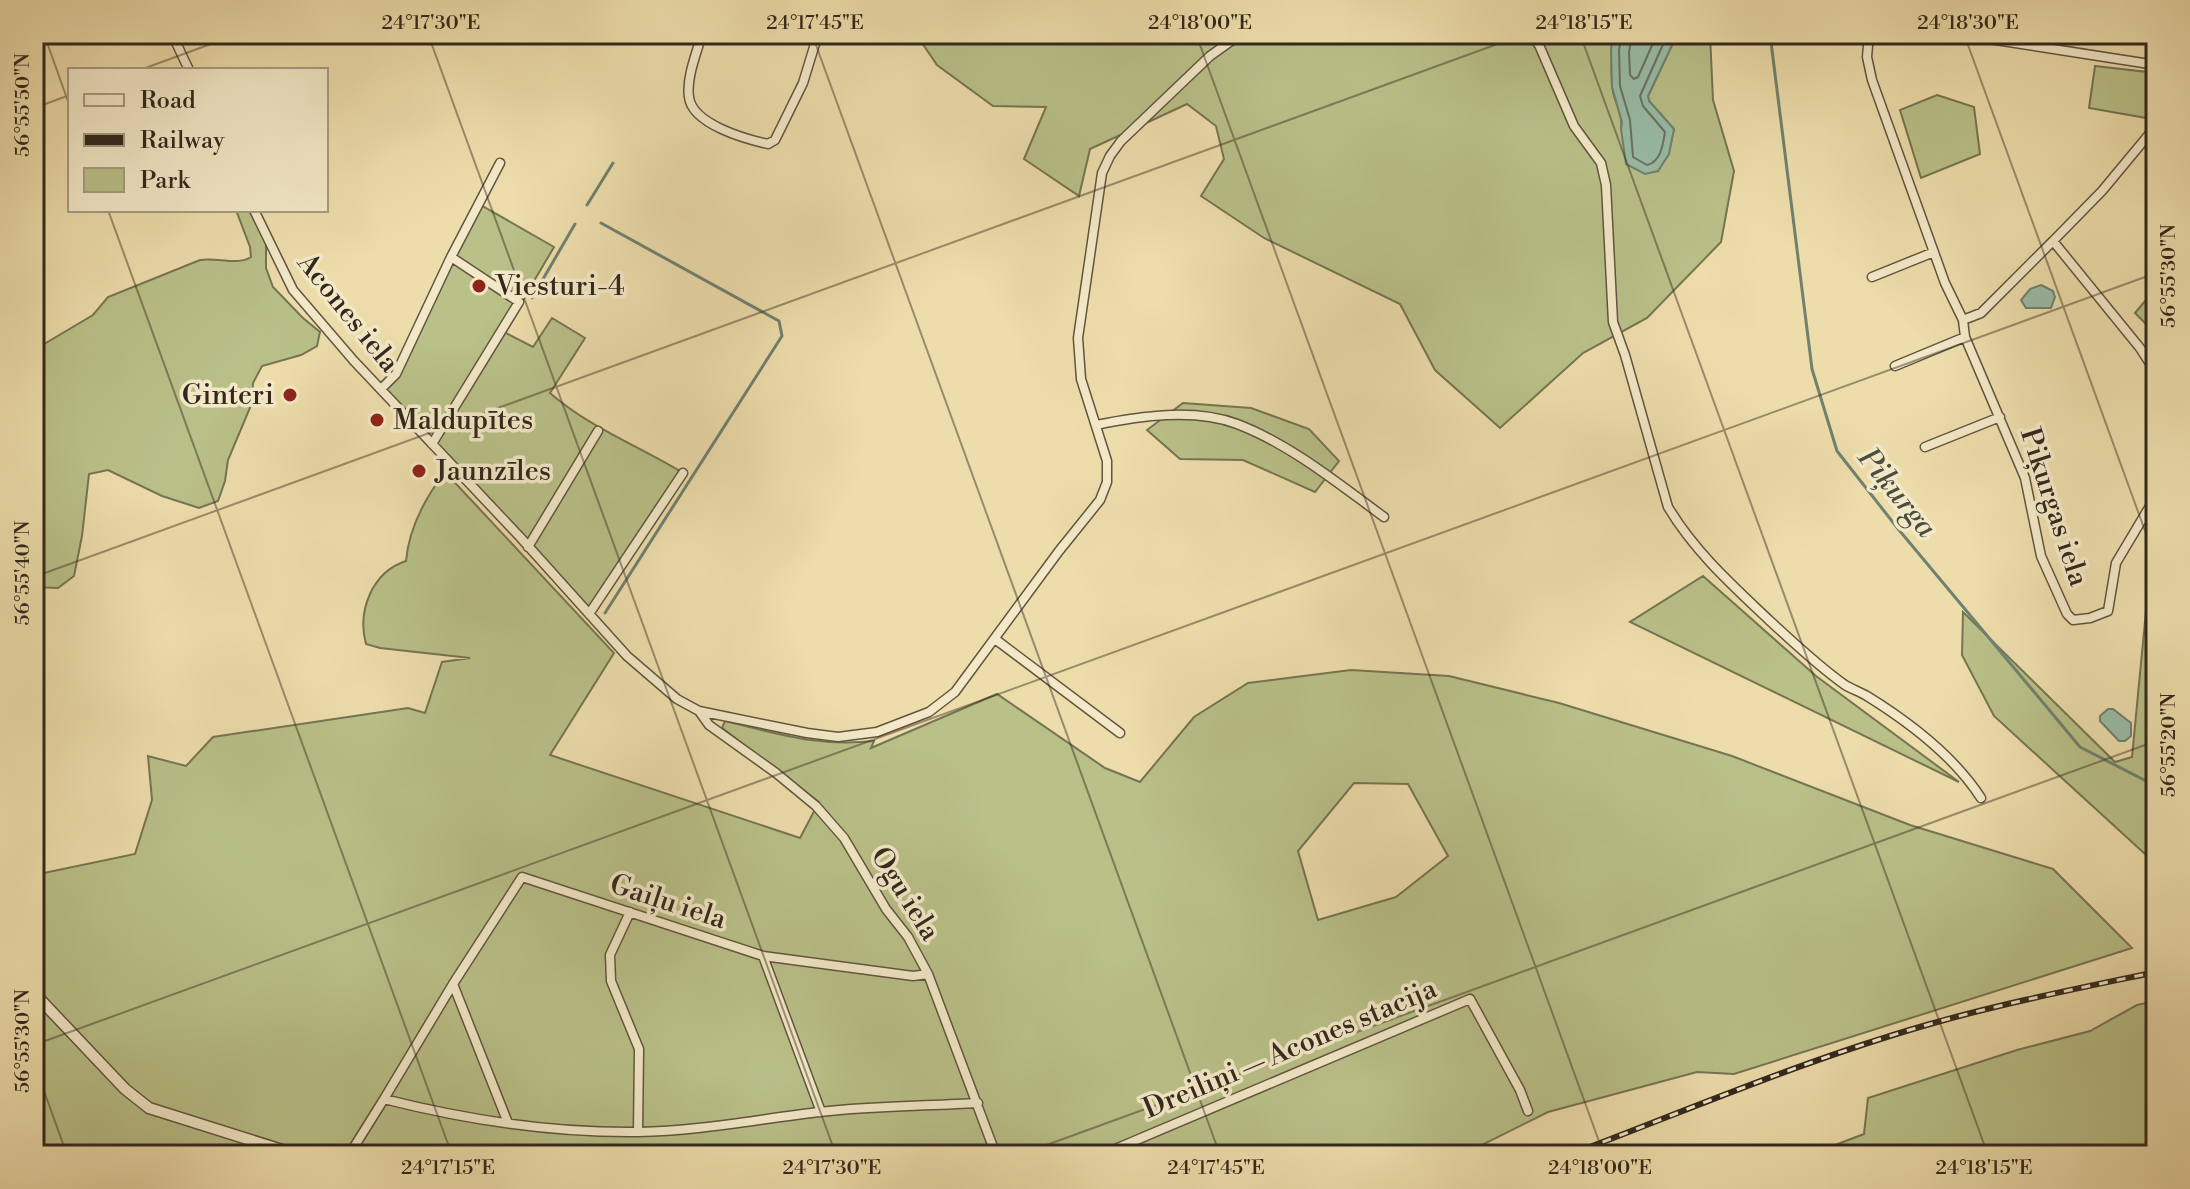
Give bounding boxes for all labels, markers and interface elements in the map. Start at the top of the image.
text: 24°17'30"E [382,11,480,36]
text: 24°17'45"E [766,11,864,36]
text: 24°18'00"E [1148,11,1252,36]
text: 24°18'15"E [1535,11,1633,36]
text: 24°18'30"E [1917,11,2019,36]
text: 56°55'50"N [11,53,36,157]
legend [68,68,328,212]
text: Road [140,86,196,116]
text: Railway [140,126,225,156]
text: Park [140,166,191,196]
text: 56°55'30"N [2157,224,2182,328]
street label: Acones iela [289,246,407,380]
place label: Viesturi-4 [494,269,625,304]
marker: Viesturi-4 [470,277,488,295]
place label: Ginteri [182,378,274,413]
marker: Ginteri [281,386,299,404]
place label: Maldupītes [393,403,533,438]
marker: Maldupītes [368,411,386,429]
street label: Piķurgas iela [2012,423,2096,591]
water label: Piķurga [1849,440,1945,546]
place label: Jaunzīles [434,454,551,489]
marker: Jaunzīles [410,462,428,480]
text: 56°55'40"N [11,520,36,625]
text: 56°55'20"N [2157,693,2182,797]
street label: Ogu iela [863,841,948,948]
street label: Gaiļu iela [606,867,731,937]
street label: Dreiliņi — Acones stacija [1138,971,1443,1127]
text: 56°55'30"N [11,989,36,1093]
text: 24°17'15"E [401,1156,495,1181]
text: 24°17'30"E [783,1156,881,1181]
text: 24°17'45"E [1167,1156,1265,1181]
text: 24°18'00"E [1548,1156,1652,1181]
text: 24°18'15"E [1935,1156,2033,1181]

